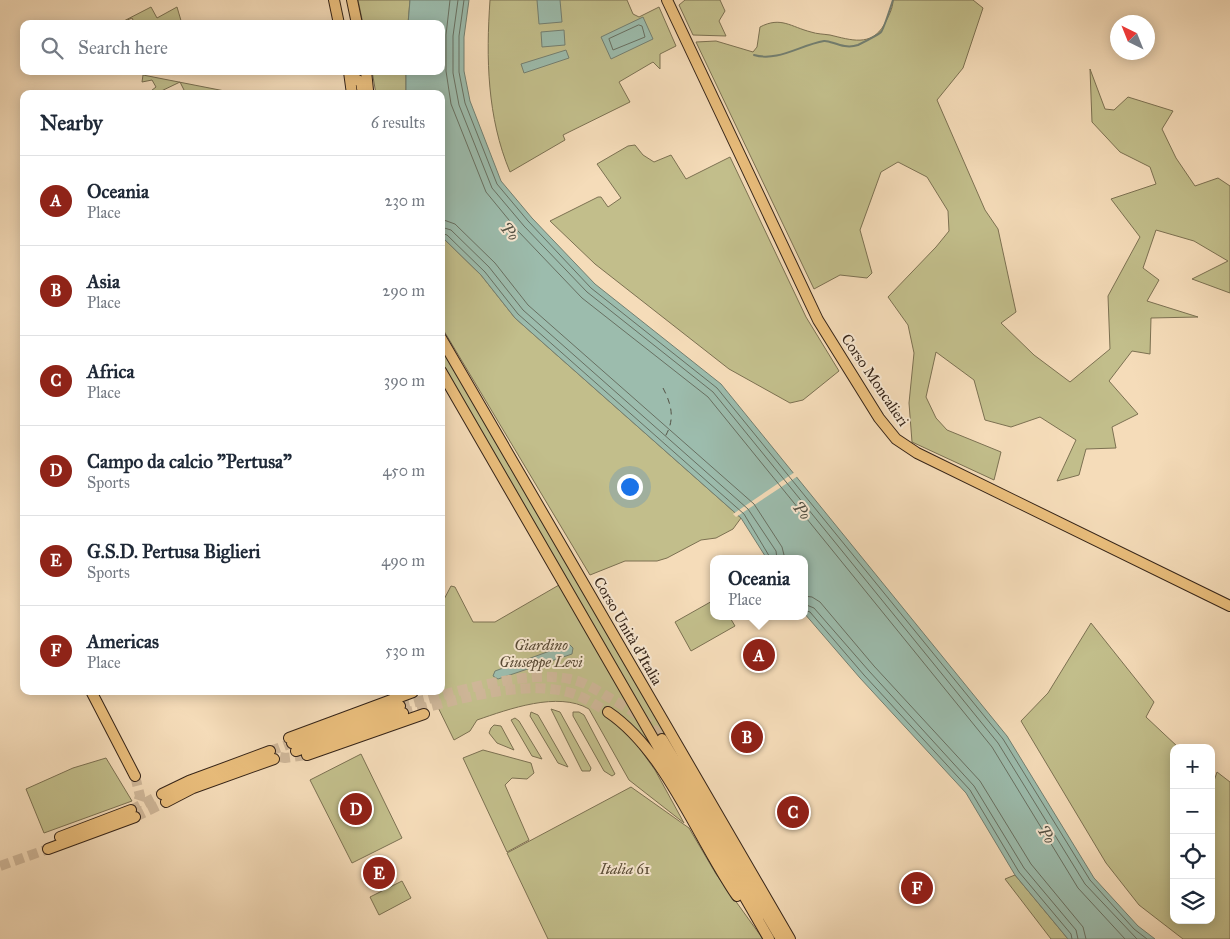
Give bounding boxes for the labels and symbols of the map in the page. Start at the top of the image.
north arrow [1110,15,1155,60]
water label: Po [496,218,523,244]
street label: Corso Moncalieri [837,330,913,430]
your location [617,474,643,500]
water label: Po [788,497,815,523]
street label: Corso Unità d'Italia [590,574,667,689]
park label: Giardino Giuseppe Levi [499,636,583,672]
pin: A [743,636,775,674]
pin: B [731,718,763,756]
pin: D [340,790,372,828]
pin: C [777,793,809,831]
water label: Po [1034,821,1059,847]
pin: E [363,854,395,892]
park label: Italia 61 [599,860,650,878]
pin: F [901,869,933,907]

